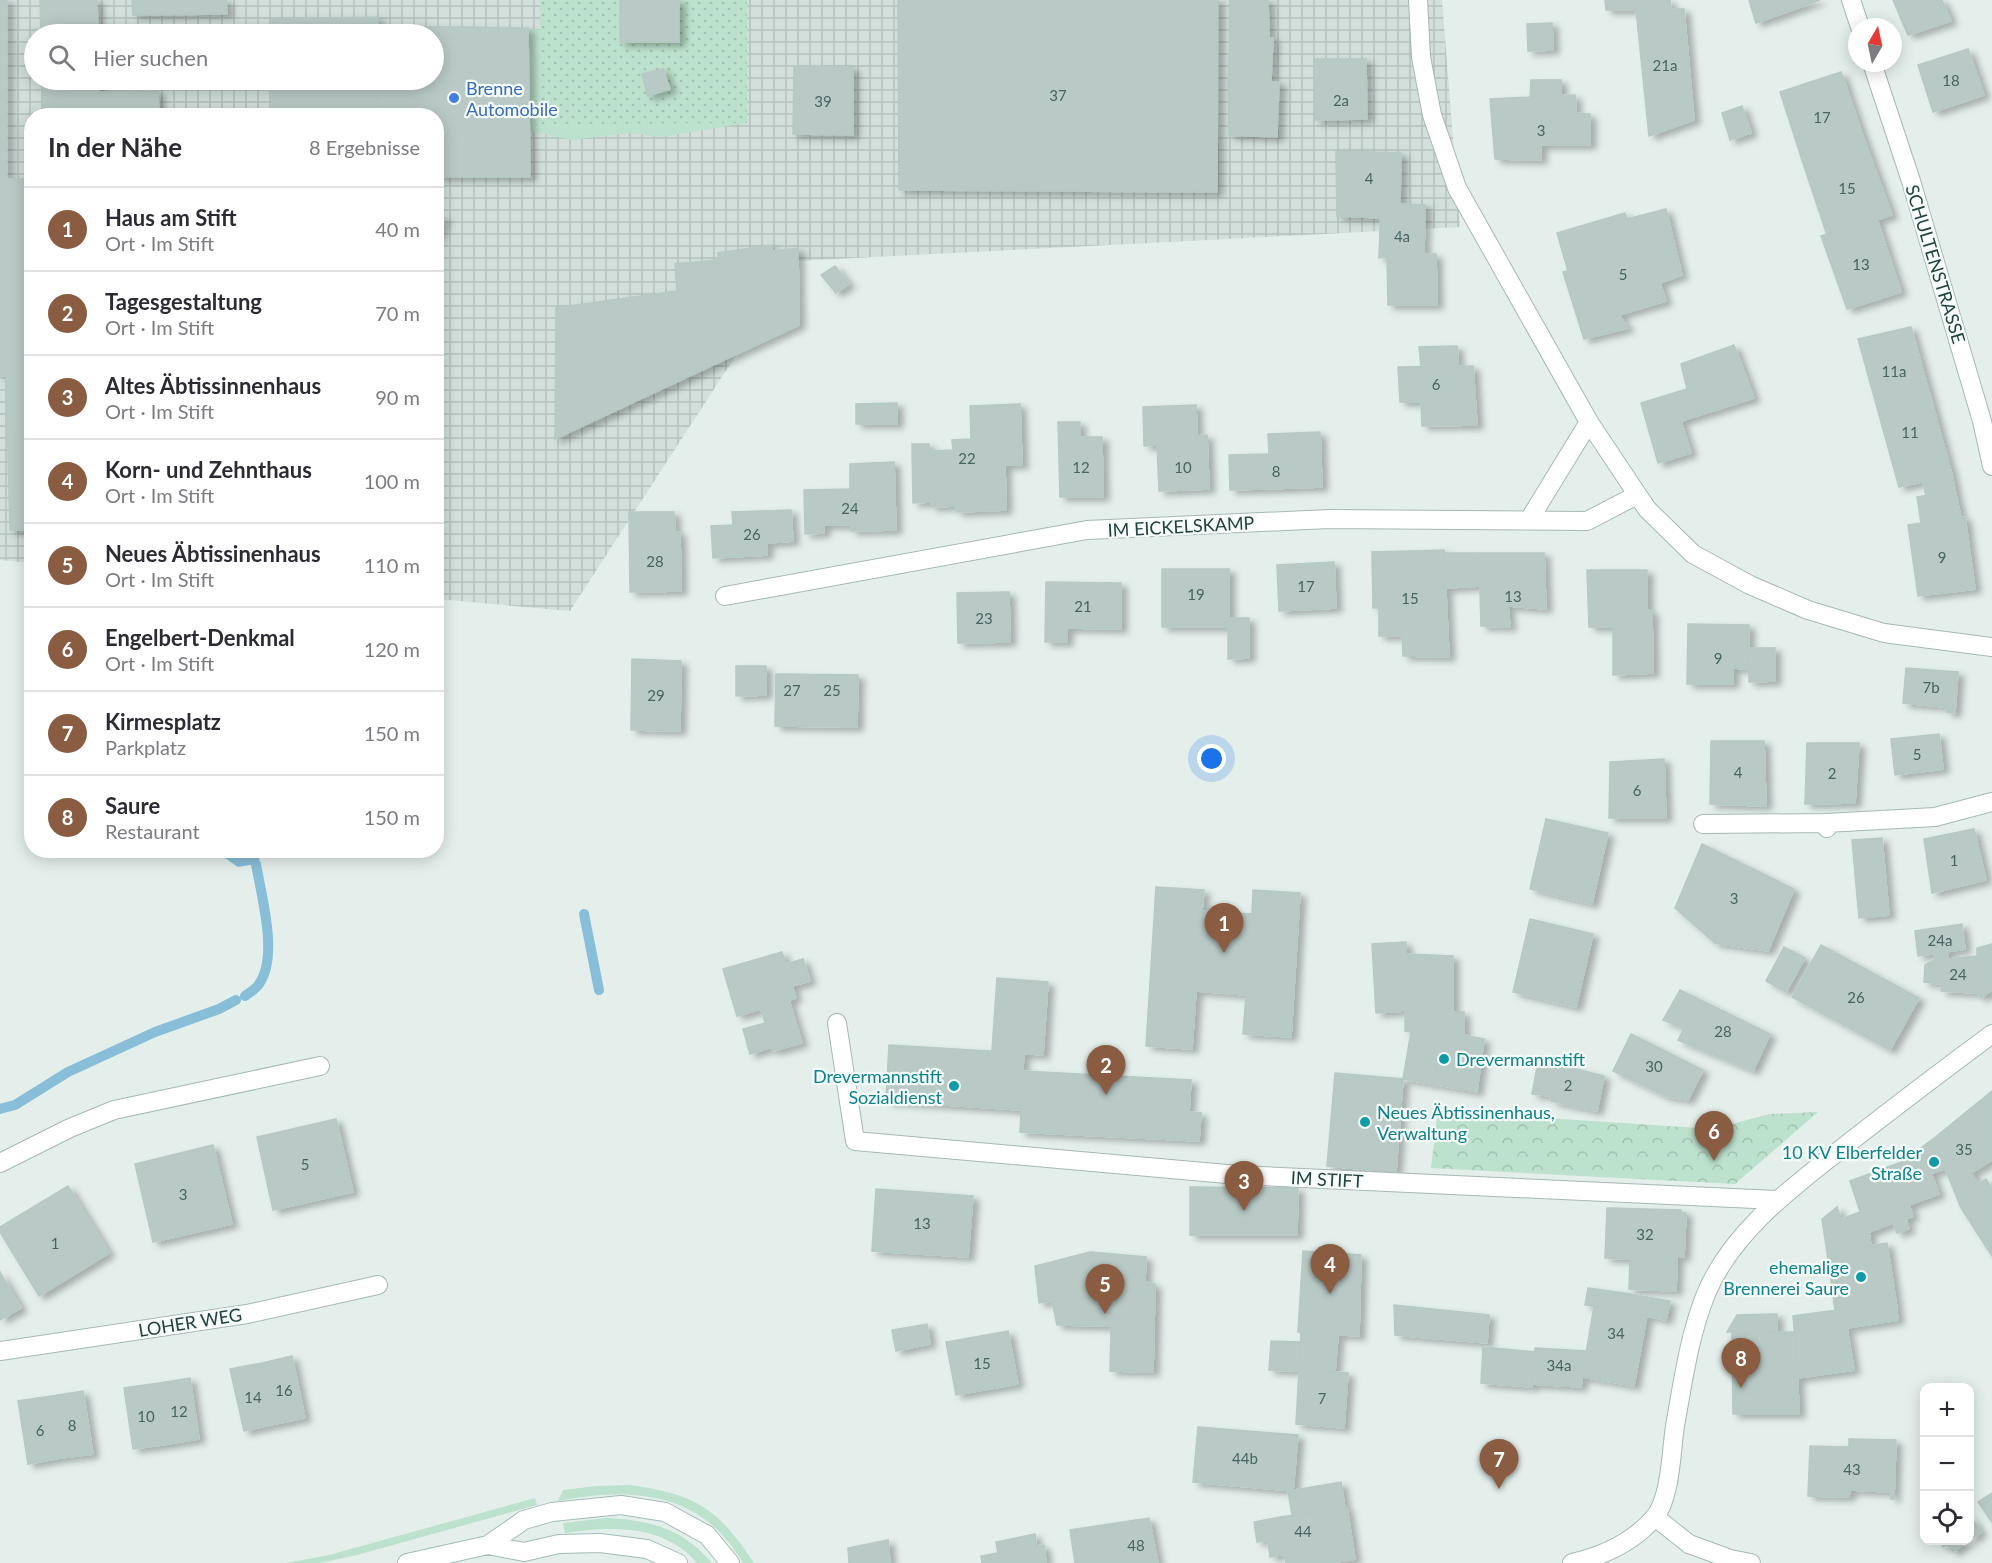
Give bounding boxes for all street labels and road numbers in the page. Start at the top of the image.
street label: SCHULTENSTRASSE [1901,182,1971,346]
street label: IM EICKELSKAMP [1107,511,1255,541]
street label: IM STIFT [1290,1166,1364,1192]
street label: LOHER WEG [137,1303,243,1341]

